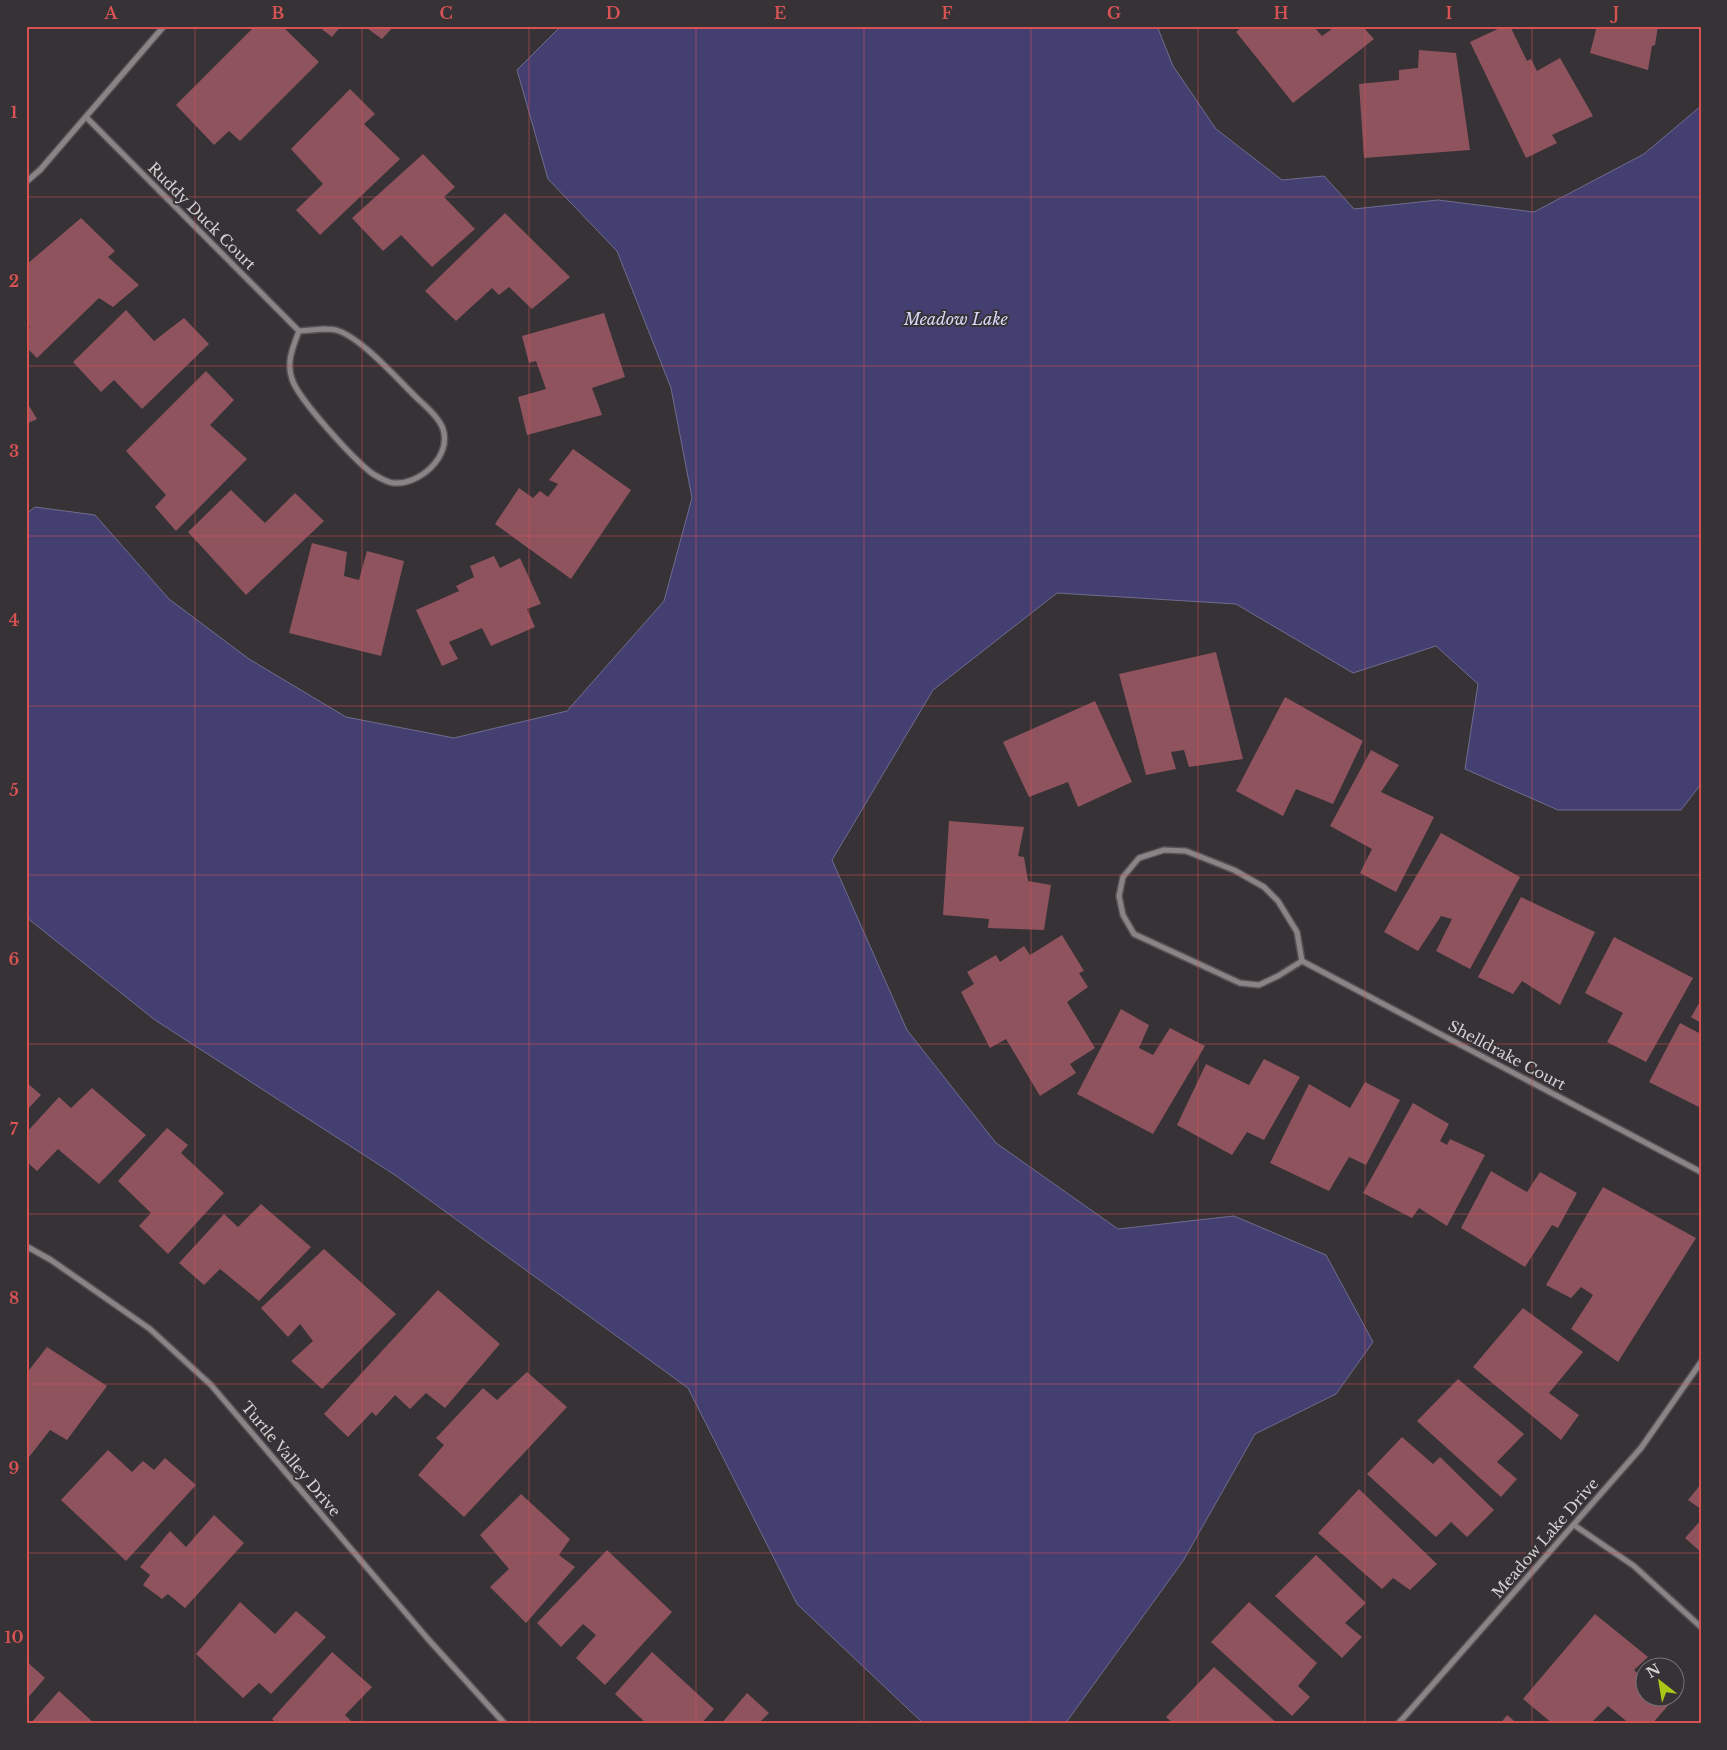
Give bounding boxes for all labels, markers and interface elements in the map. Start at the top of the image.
text: A [104,3,119,23]
text: B [272,3,285,23]
text: C [439,3,453,23]
text: D [606,3,620,23]
text: E [774,3,786,23]
text: F [941,3,953,23]
text: G [1107,3,1121,23]
text: H [1273,3,1289,23]
text: I [1446,3,1453,23]
text: J [1610,3,1619,23]
text: 1 [11,102,18,122]
street label: Ruddy Duck Court [144,158,260,274]
text: 2 [9,271,19,291]
water label: Meadow Lake [903,309,1009,329]
text: 3 [9,441,19,461]
text: 4 [9,610,19,630]
text: 5 [9,780,19,800]
text: 6 [9,949,20,969]
street label: Shelldrake Court [1445,1016,1569,1094]
text: 7 [10,1119,19,1139]
text: 8 [9,1288,19,1308]
street label: Turtle Valley Drive [237,1398,345,1520]
text: 9 [9,1458,20,1478]
street label: Meadow Lake Drive [1488,1474,1602,1602]
text: 10 [4,1627,24,1647]
north arrow [1634,1658,1684,1708]
text: N [1643,1660,1664,1682]

